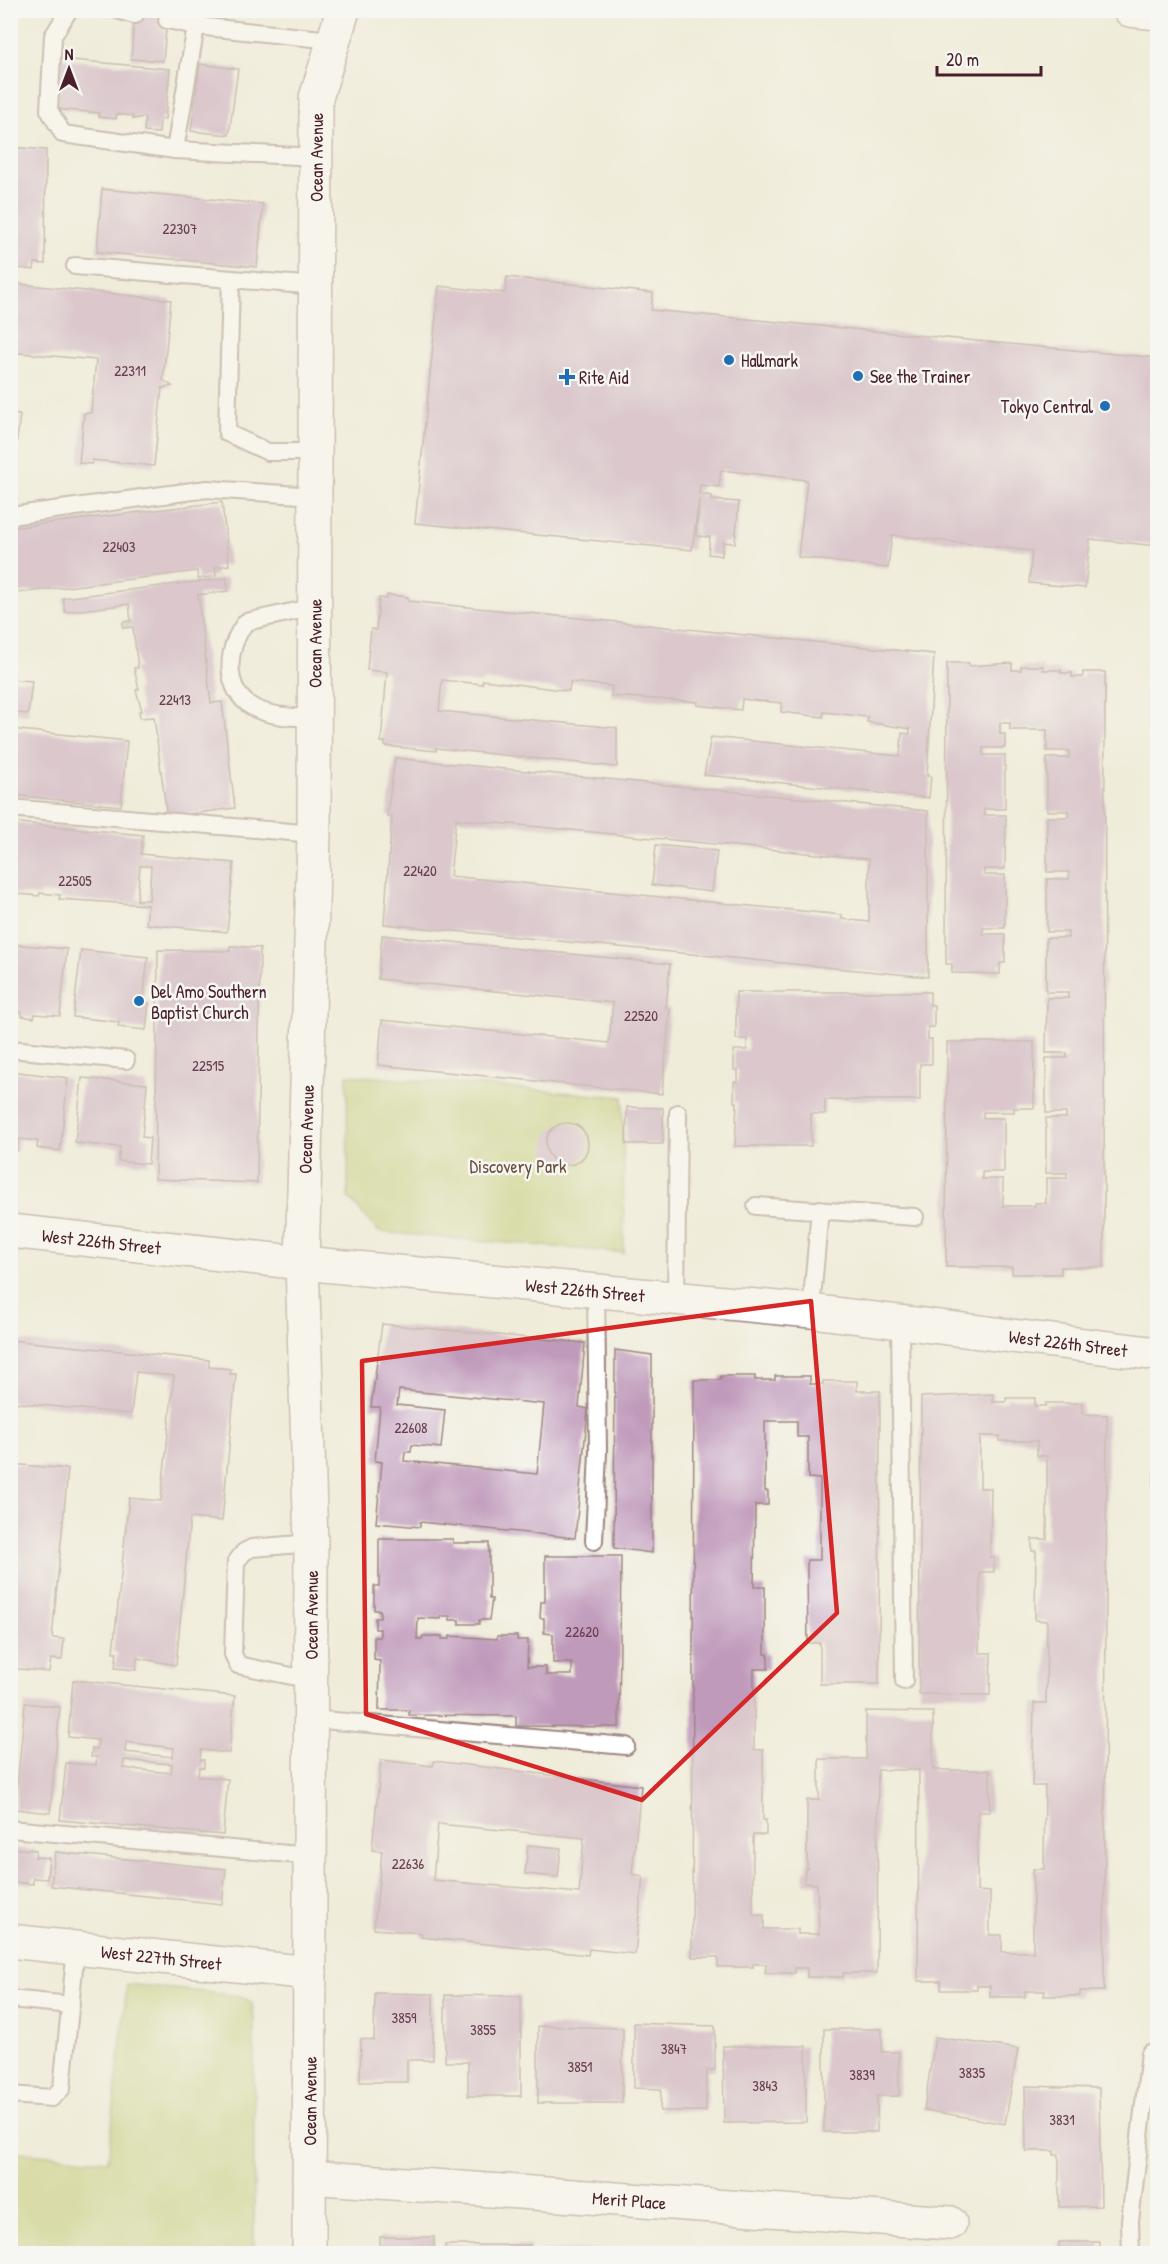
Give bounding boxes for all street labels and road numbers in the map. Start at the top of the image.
street label: Ocean Avenue [303,113,328,202]
street label: Ocean Avenue [302,599,327,688]
street label: Ocean Avenue [292,1084,319,1174]
street label: West 226th Street [41,1222,163,1260]
street label: West 226th Street [524,1272,646,1308]
street label: West 226th Street [1007,1323,1130,1363]
street label: Ocean Avenue [298,1570,323,1660]
street label: West 227th Street [100,1938,224,1976]
street label: Ocean Avenue [297,2056,322,2146]
street label: Merit Place [591,2185,667,2215]

